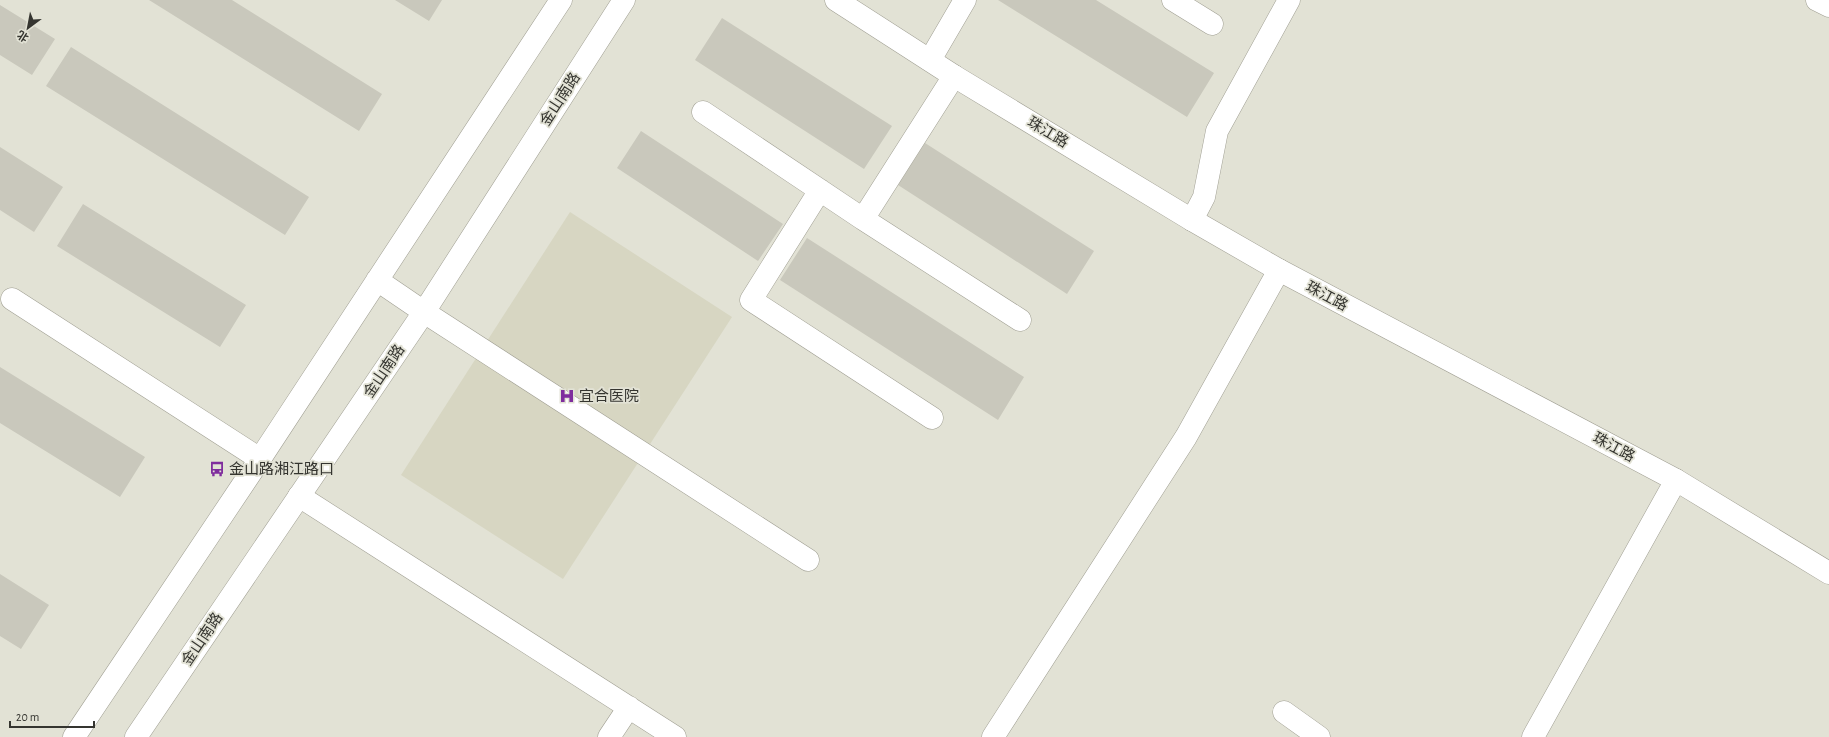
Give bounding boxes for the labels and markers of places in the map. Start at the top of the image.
hospital icon: 宜合医院 [558,387,576,405]
place label: 宜合医院 [579,388,639,404]
bus stop icon: 金山路湘江路口 [208,460,226,478]
place label: 金山路湘江路口 [229,461,334,477]

